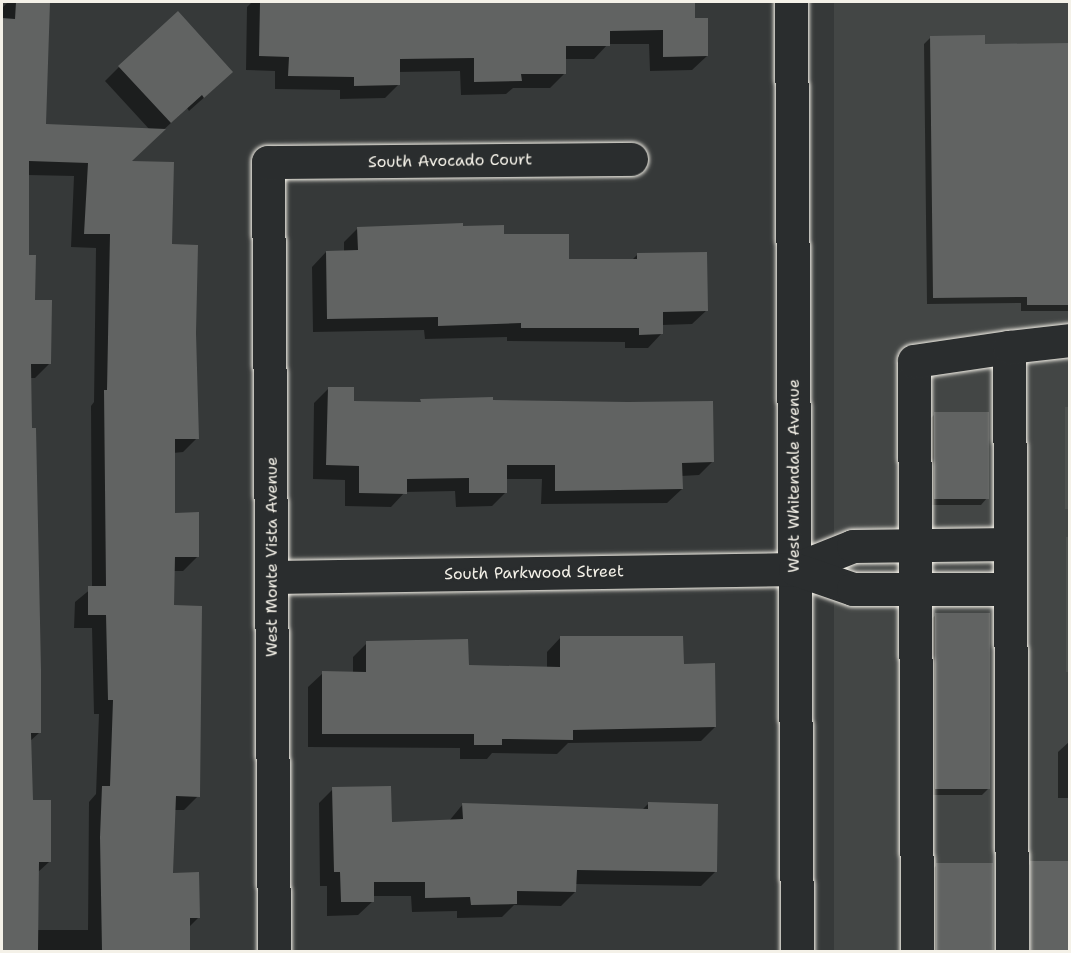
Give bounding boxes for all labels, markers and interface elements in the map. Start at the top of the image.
street label: South Avocado Court [368,150,532,172]
street label: West Whitendale Avenue [784,379,804,573]
street label: West Monte Vista Avenue [262,457,282,657]
street label: South Parkwood Street [444,562,624,584]

